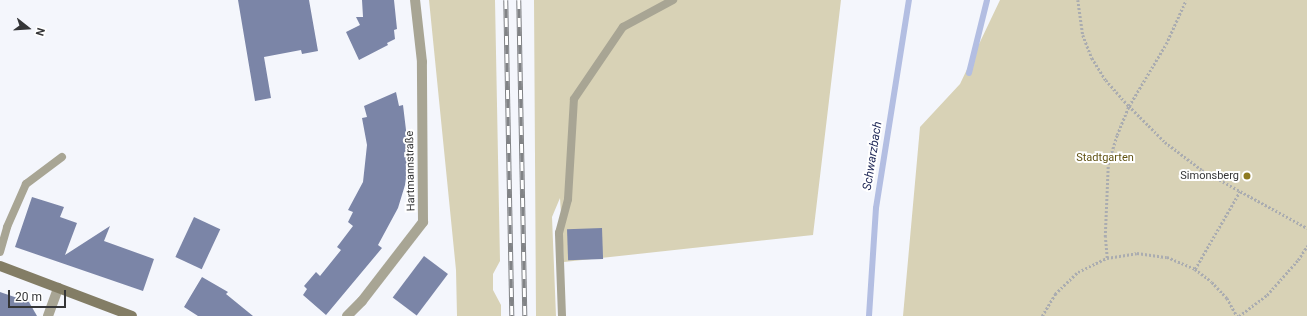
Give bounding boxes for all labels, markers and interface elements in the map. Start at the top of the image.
north arrow [8,8,48,48]
text: N [33,26,47,37]
water label: Schwarzbach [860,121,886,191]
street label: Hartmannstraße [404,131,418,211]
park label: Stadtgarten [1076,151,1134,165]
place label: Simonsberg [1180,169,1239,183]
marker: Simonsberg [1242,171,1252,181]
scale bar [10,282,68,308]
text: 20 m [15,290,42,304]

